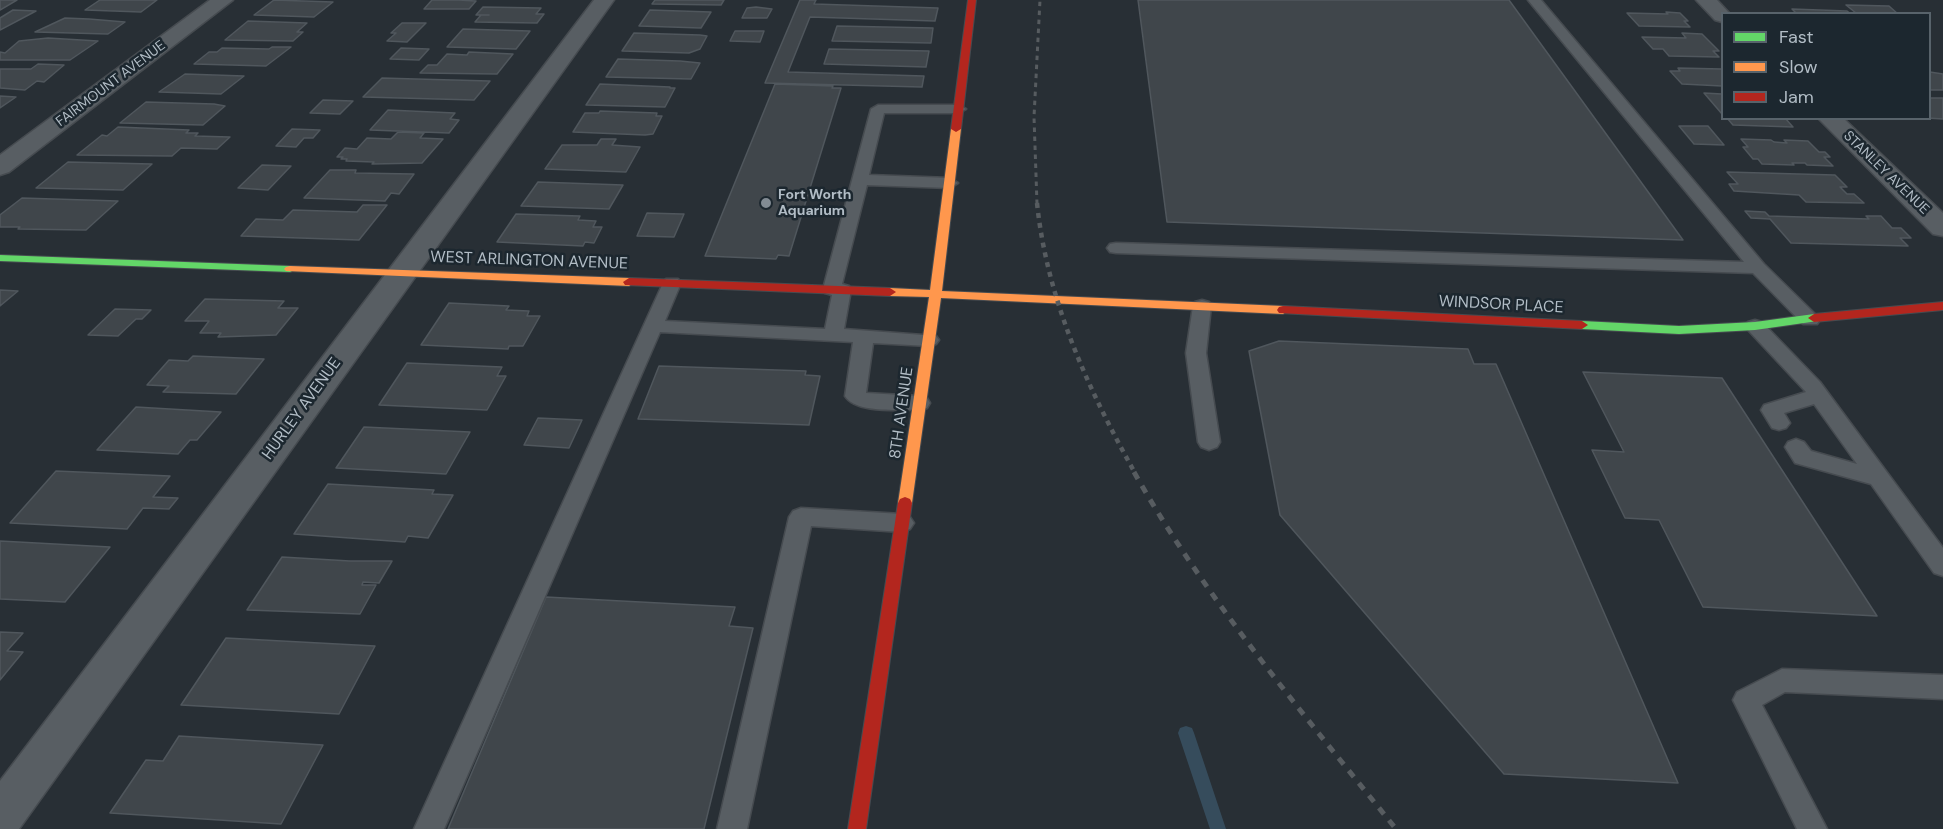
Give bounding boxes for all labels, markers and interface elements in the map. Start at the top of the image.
legend [1721,12,1931,120]
text: Fast [1779,25,1814,49]
street label: FAIRMOUNT AVENUE [53,37,169,131]
text: Slow [1779,55,1818,79]
text: Jam [1779,85,1814,109]
street label: STANLEY AVENUE [1840,128,1932,218]
place label: Fort Worth Aquarium [778,187,852,220]
marker: Fort Worth Aquarium [759,196,773,210]
street label: WEST ARLINGTON AVENUE [430,248,628,274]
street label: WINDSOR PLACE [1438,292,1564,318]
street label: HURLEY AVENUE [259,354,345,464]
street label: 8TH AVENUE [886,366,918,460]

